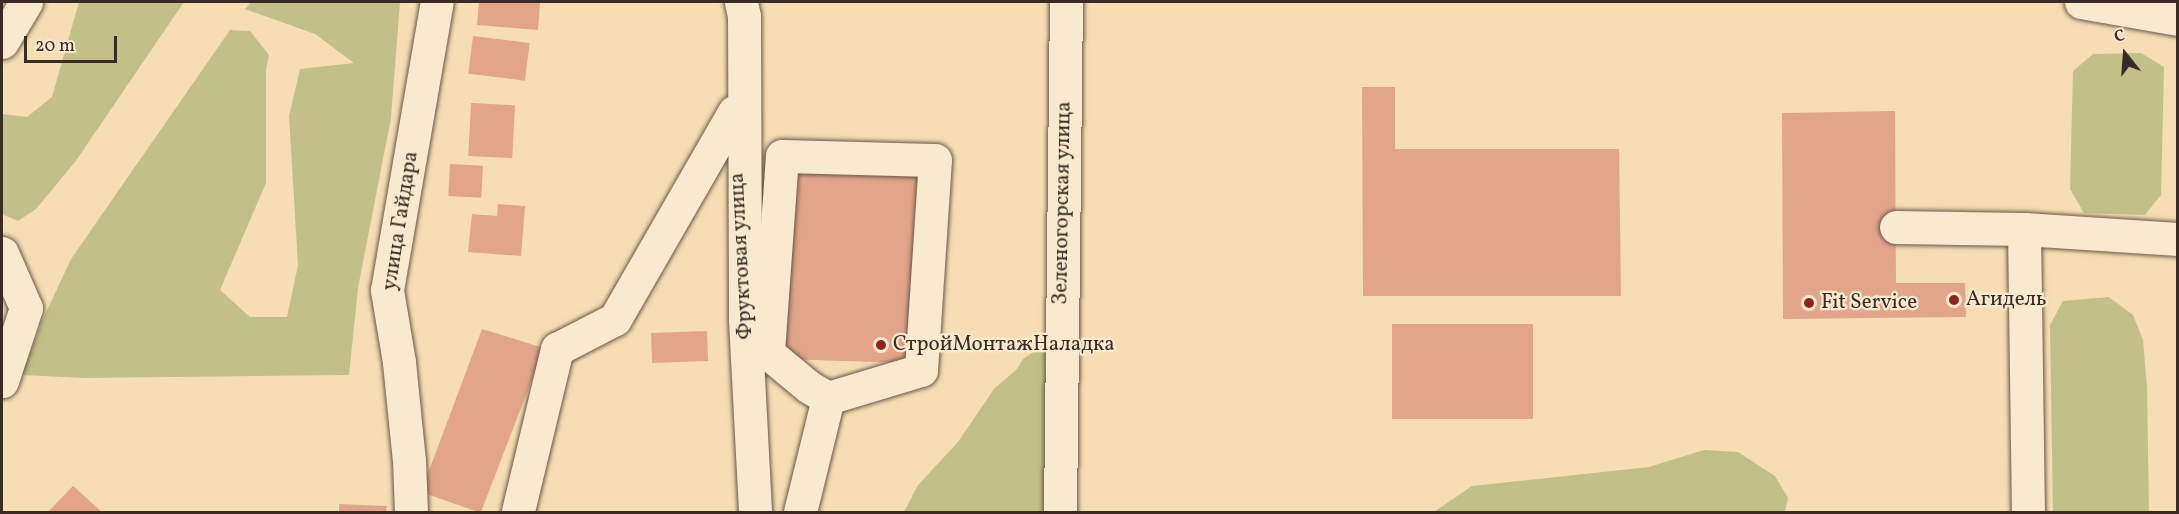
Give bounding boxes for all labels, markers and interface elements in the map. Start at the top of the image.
scale bar [27,24,120,62]
north arrow [2095,24,2155,84]
text: С [2112,25,2128,49]
text: 20 m [35,34,75,59]
street label: Зеленогорская улица [1049,101,1077,305]
street label: улица Гайдара [378,150,424,292]
street label: Фруктовая улица [725,172,759,340]
place label: Агидель [1966,287,2047,313]
place label: Fit Service [1821,290,1917,316]
marker: Агидель [1947,293,1961,307]
marker: Fit Service [1802,296,1816,310]
place label: СтройМонтажНаладка [893,332,1115,358]
marker: СтройМонтажНаладка [874,338,888,352]

